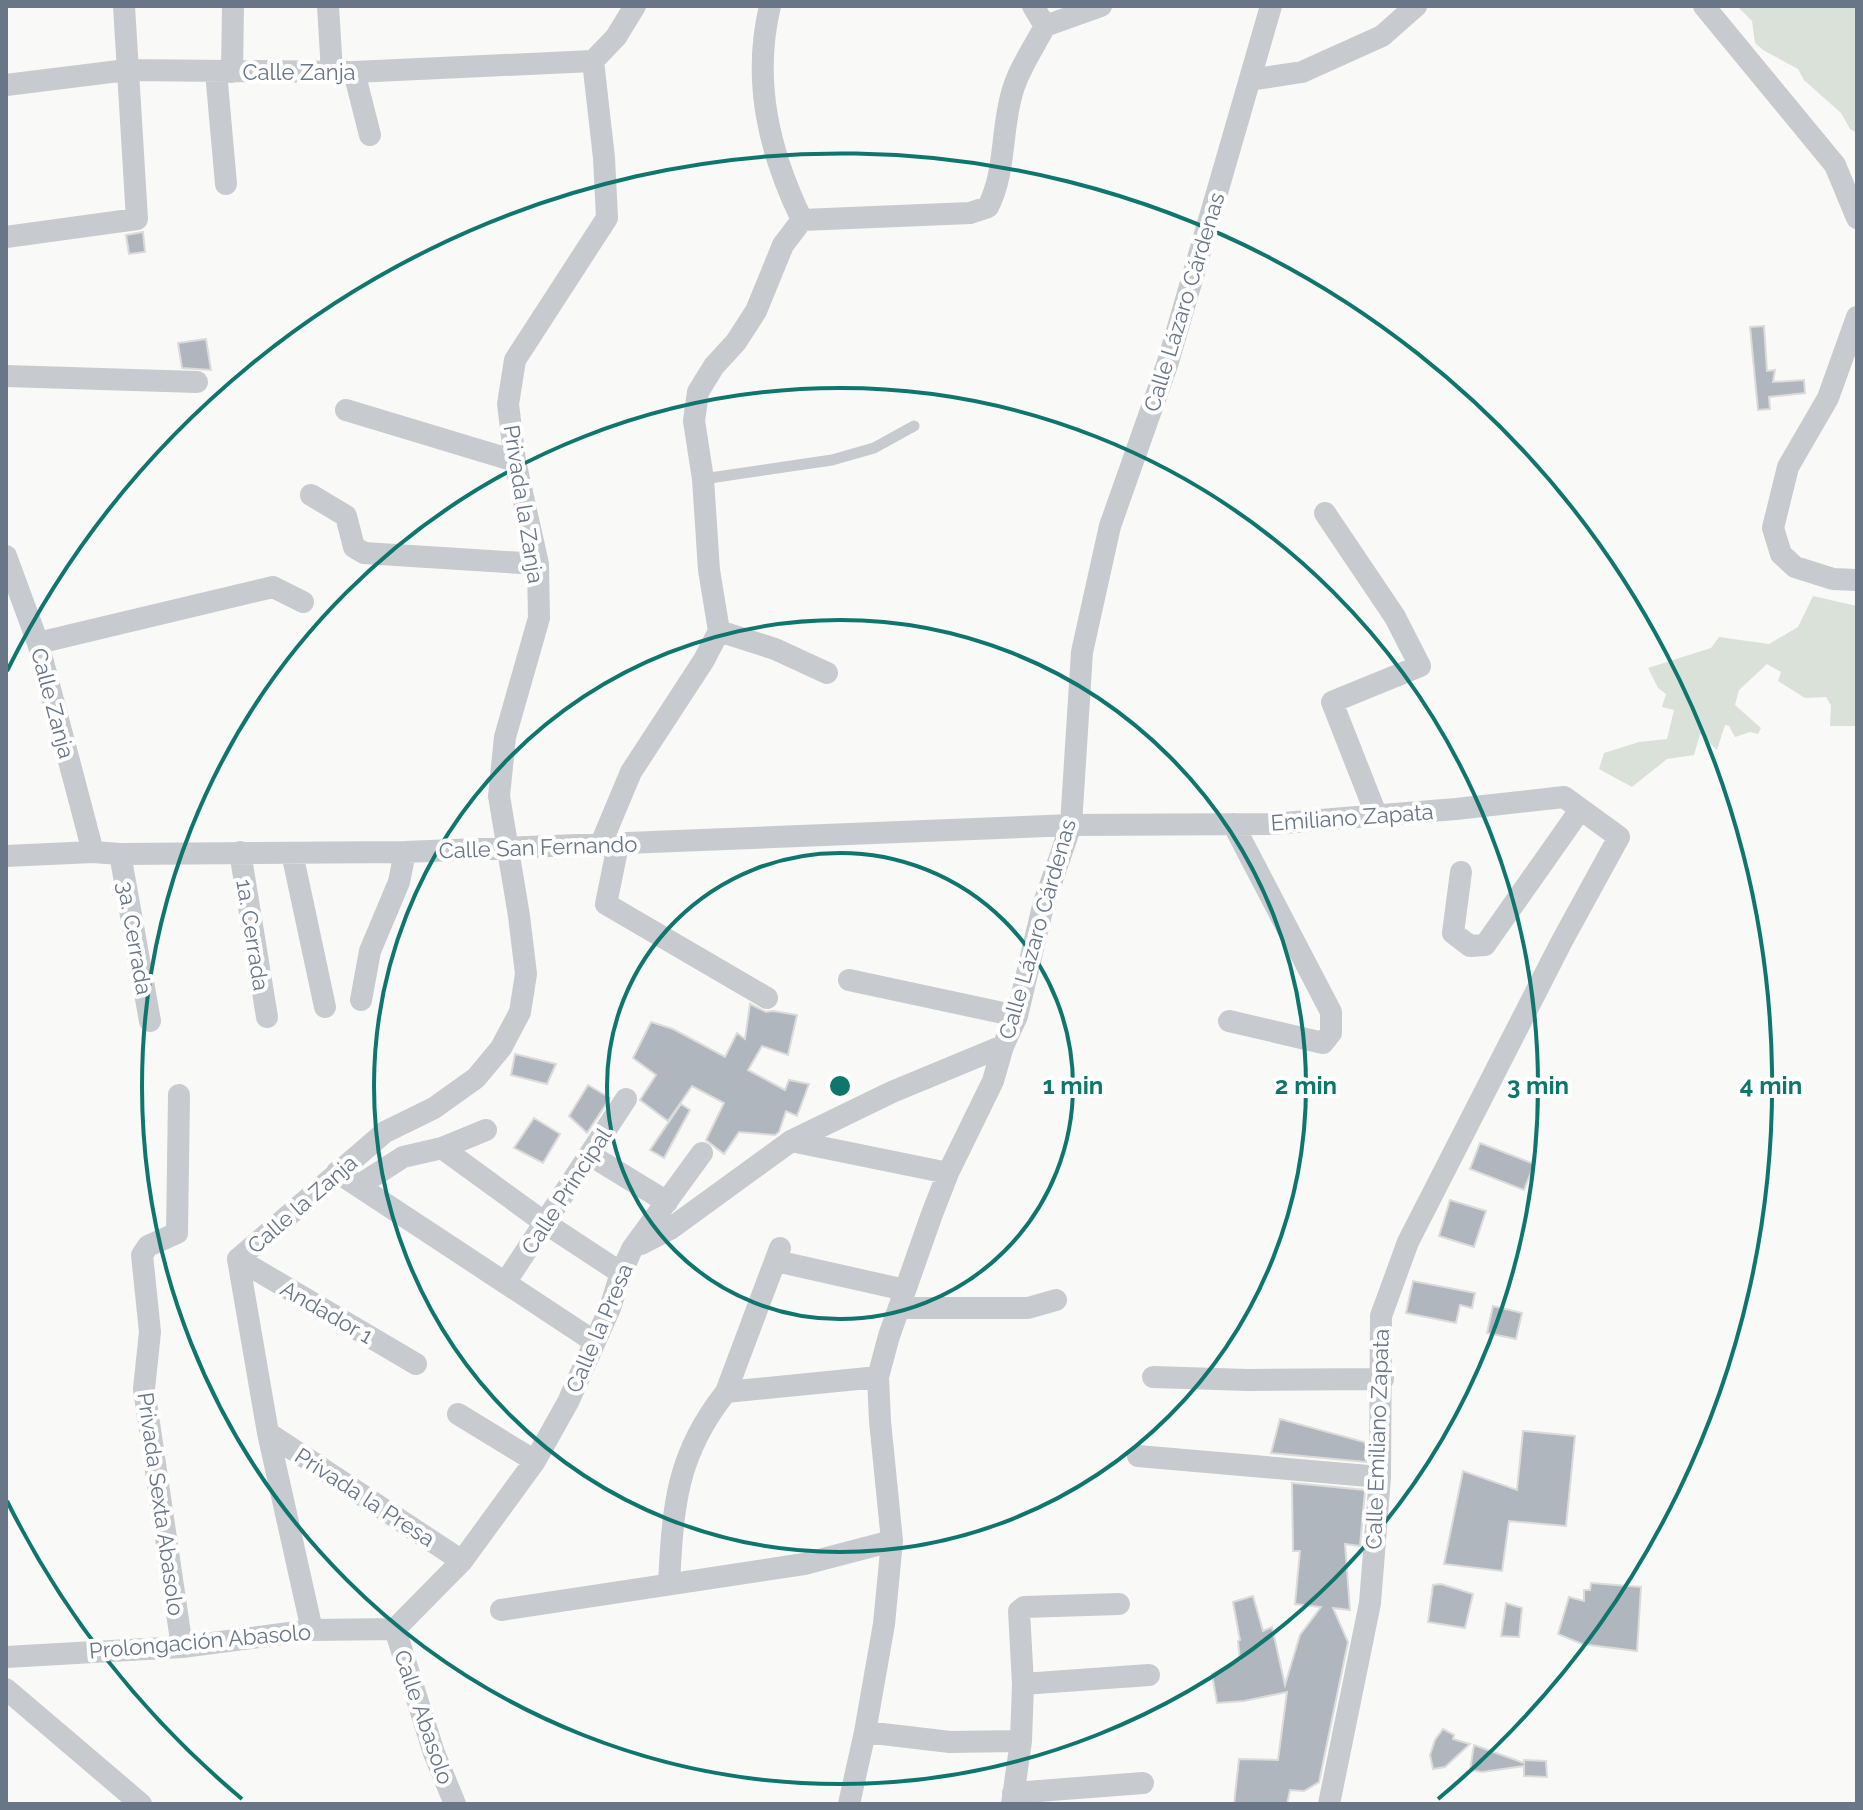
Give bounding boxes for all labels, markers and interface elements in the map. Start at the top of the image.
street label: Calle Zanja [242,59,356,85]
street label: Calle Lázaro Cárdenas [1138,189,1230,415]
street label: Privada la Zanja [499,423,549,585]
street label: Calle Zanja [26,645,80,761]
street label: Emiliano Zapata [1270,798,1434,836]
street label: Calle Lázaro Cárdenas [993,816,1081,1042]
street label: Calle San Fernando [438,831,638,863]
street label: 1a. Cerrada [231,878,275,992]
street label: 3a. Cerrada [112,879,158,997]
text: 1 min [1043,1071,1103,1100]
text: 2 min [1275,1071,1337,1100]
text: 3 min [1507,1071,1569,1100]
text: 4 min [1740,1071,1802,1100]
centre of rings [826,1072,854,1100]
street label: Calle Principal [516,1123,616,1259]
street label: Calle la Zanja [242,1149,362,1259]
street label: Calle la Presa [560,1260,638,1396]
street label: Andador 1 [276,1275,378,1349]
street label: Calle Emiliano Zapata [1360,1328,1394,1550]
street label: Privada Sexta Abasolo [132,1391,190,1617]
street label: Privada la Presa [290,1442,440,1552]
street label: Prolongación Abasolo [88,1618,312,1664]
street label: Calle Abasolo [389,1647,459,1787]

